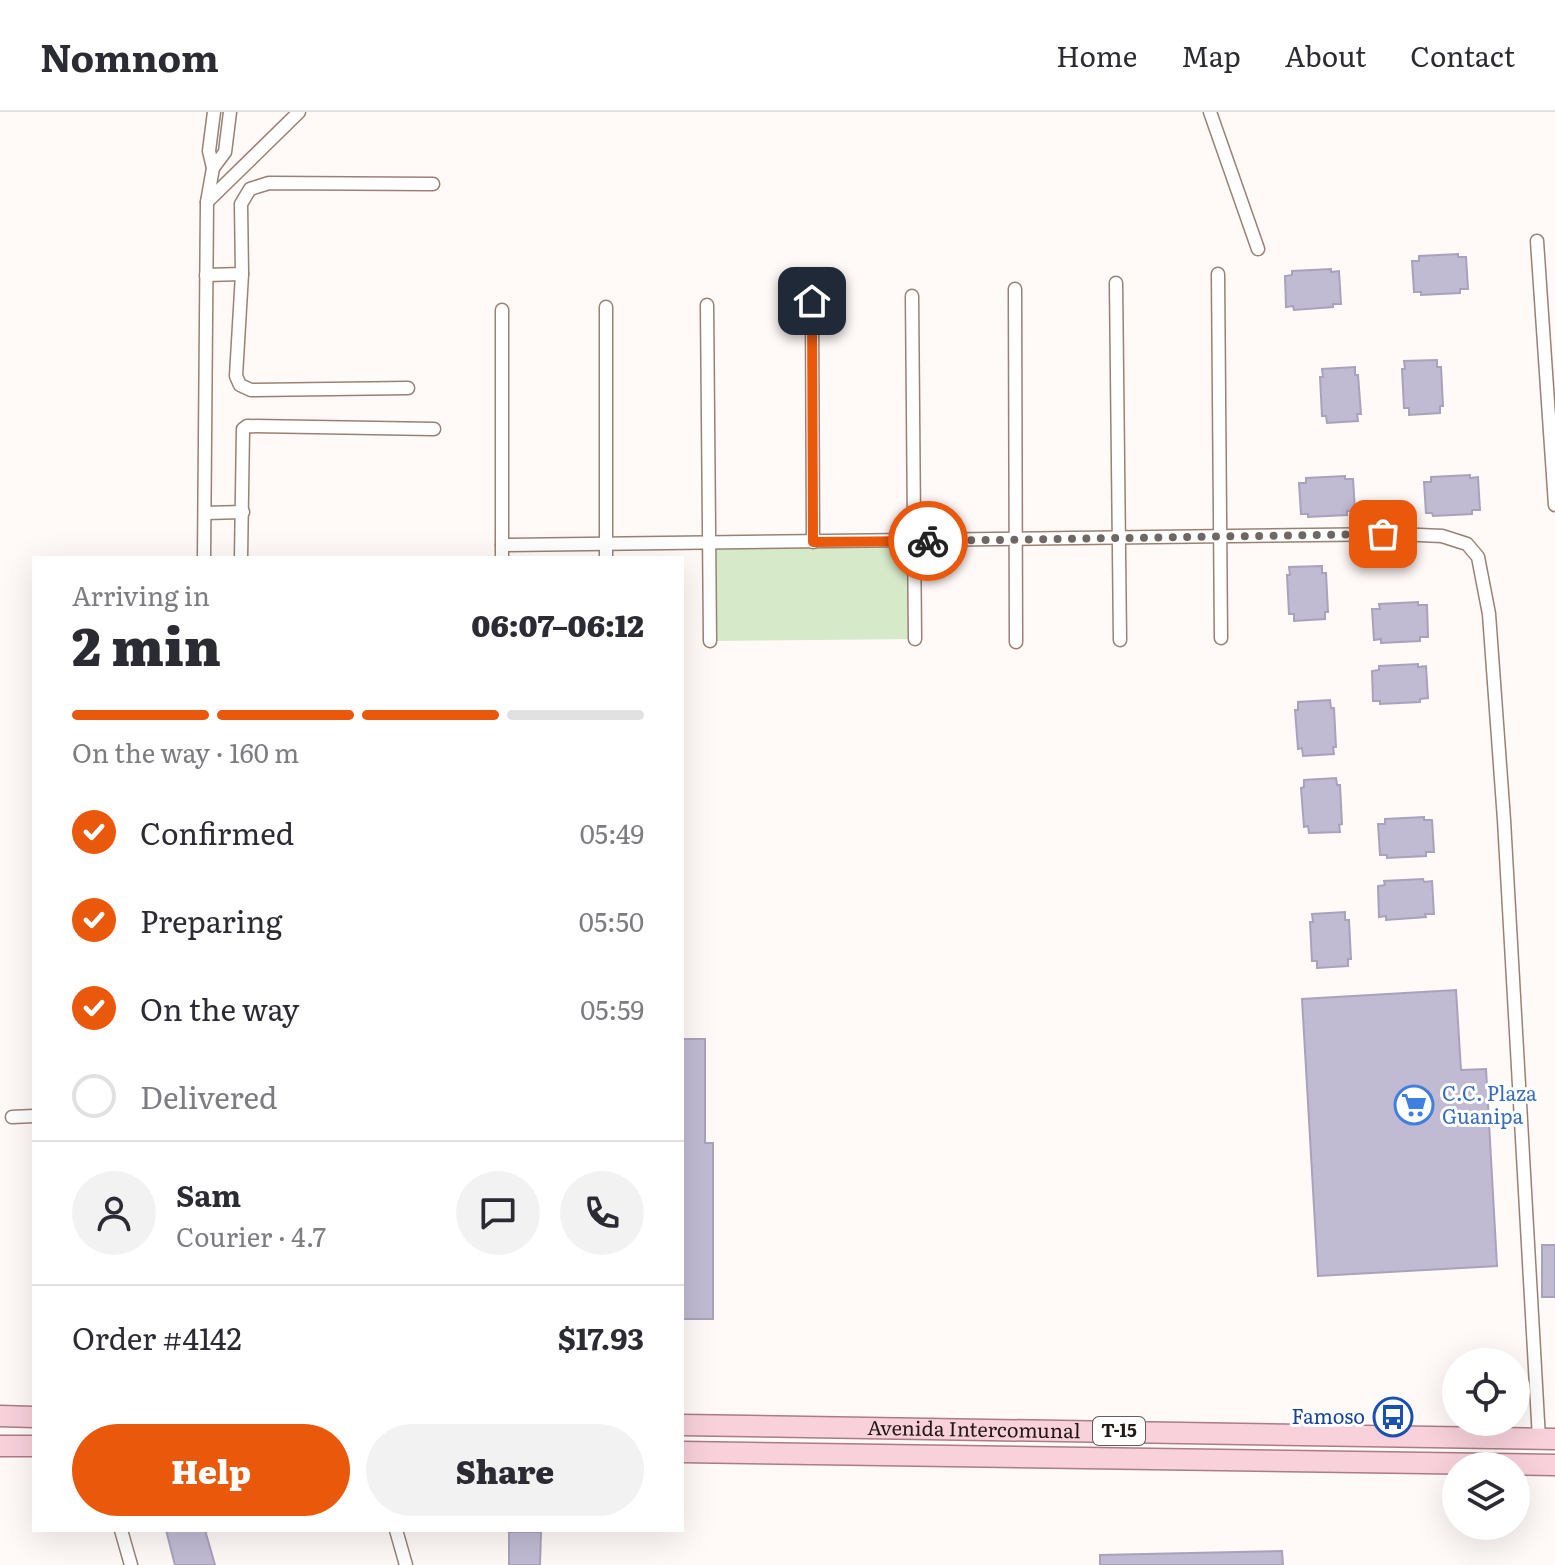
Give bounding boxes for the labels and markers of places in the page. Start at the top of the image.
pin [778,267,846,335]
pin [1349,500,1417,568]
place label: C.C. Plaza Guanipa [1442,1077,1537,1130]
supermarket icon: C.C. Plaza Guanipa [1393,1084,1435,1126]
bus stop icon: Famoso [1372,1396,1414,1438]
place label: Famoso [1291,1400,1365,1430]

